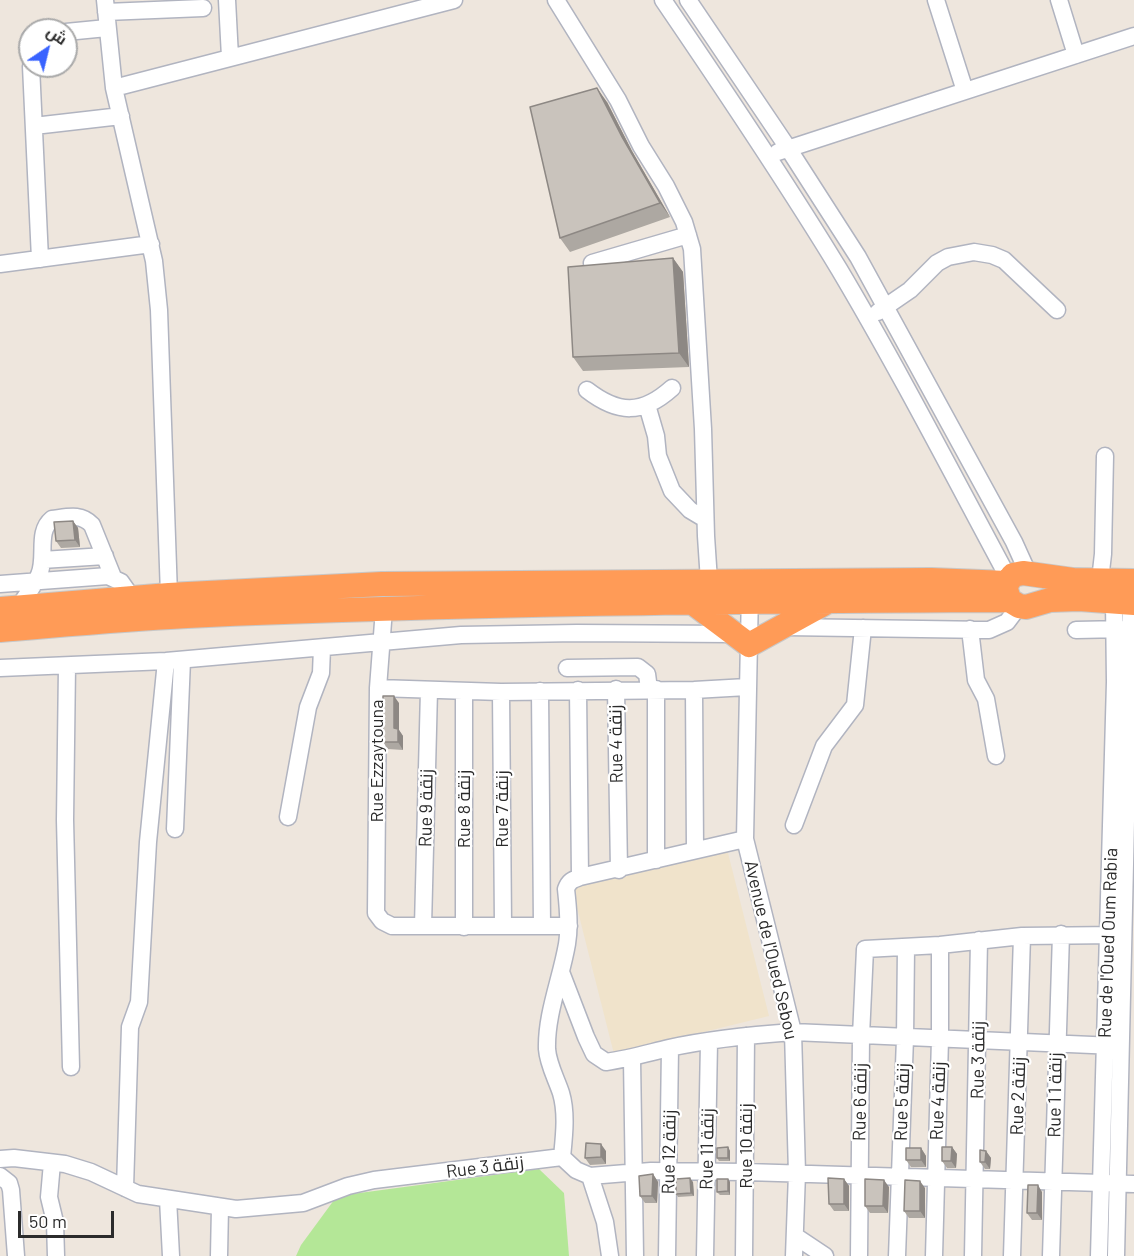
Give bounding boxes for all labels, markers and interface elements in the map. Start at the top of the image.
north arrow [18,18,78,78]
text: ش [44,21,71,48]
street label: Rue Ezzaytouna [366,700,388,822]
street label: Rue 4 زنقة [605,704,627,784]
street label: Rue 9 زنقة [415,769,437,847]
street label: Rue 8 زنقة [453,770,475,848]
street label: Rue 7 زنقة [491,770,513,848]
street label: Rue de l'Oued Oum Rabia [1094,847,1122,1039]
street label: Avenue de l'Oued Sebou [740,858,802,1042]
street label: Rue 3 زنقة [967,1021,989,1099]
street label: Rue 1 زنقة 1 [1043,1052,1067,1138]
street label: Rue 2 زنقة [1006,1056,1030,1136]
street label: Rue 4 زنقة [926,1061,950,1141]
street label: Rue 6 زنقة [849,1063,871,1141]
street label: Rue 5 زنقة [890,1063,914,1141]
street label: Rue 10 زنقة [735,1103,757,1189]
street label: Rue 11 زنقة [695,1108,719,1190]
street label: Rue 12 زنقة [657,1109,681,1195]
street label: Rue 3 زنقة [445,1152,525,1182]
scale bar [21,1199,117,1237]
text: 50 m [29,1210,67,1232]

